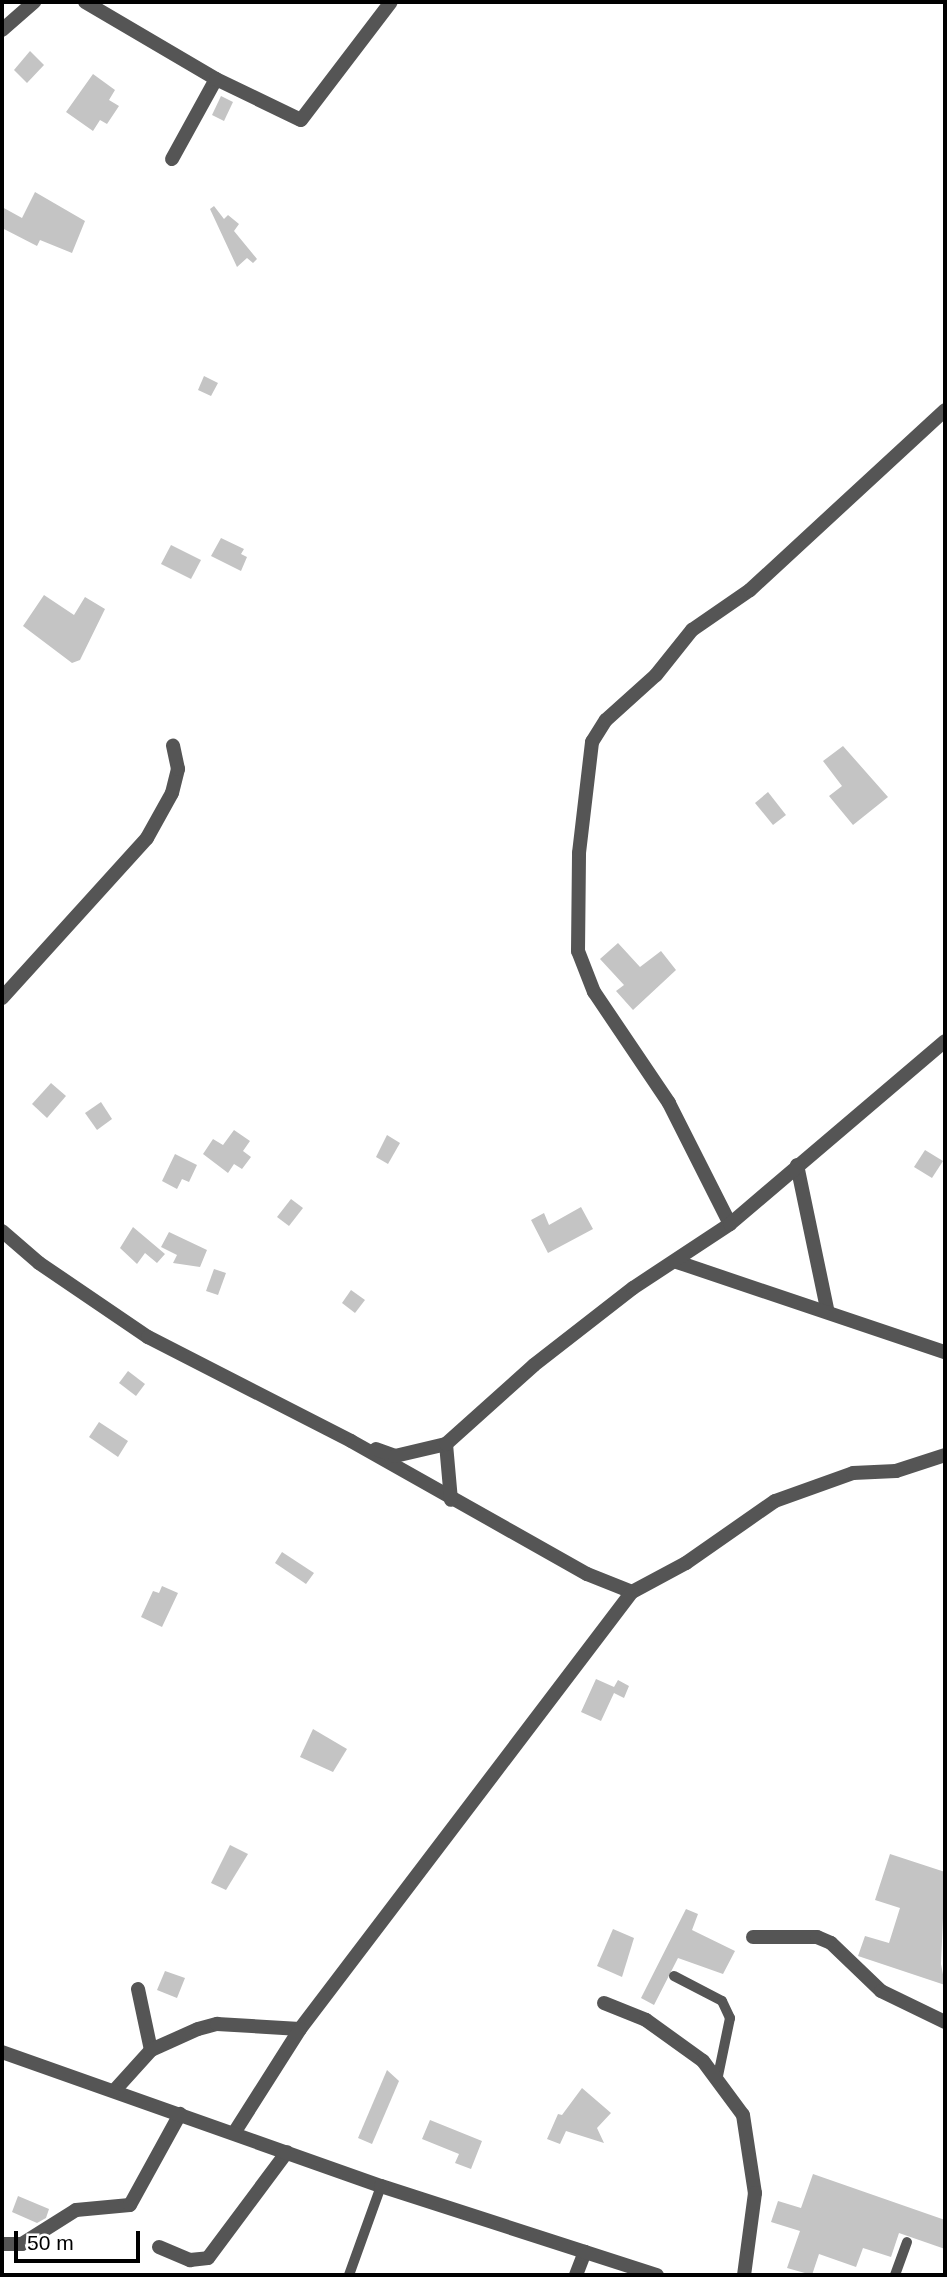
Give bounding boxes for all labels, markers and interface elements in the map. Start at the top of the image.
scale bar [18,2218,144,2262]
text: 50 m [27,2231,74,2254]

